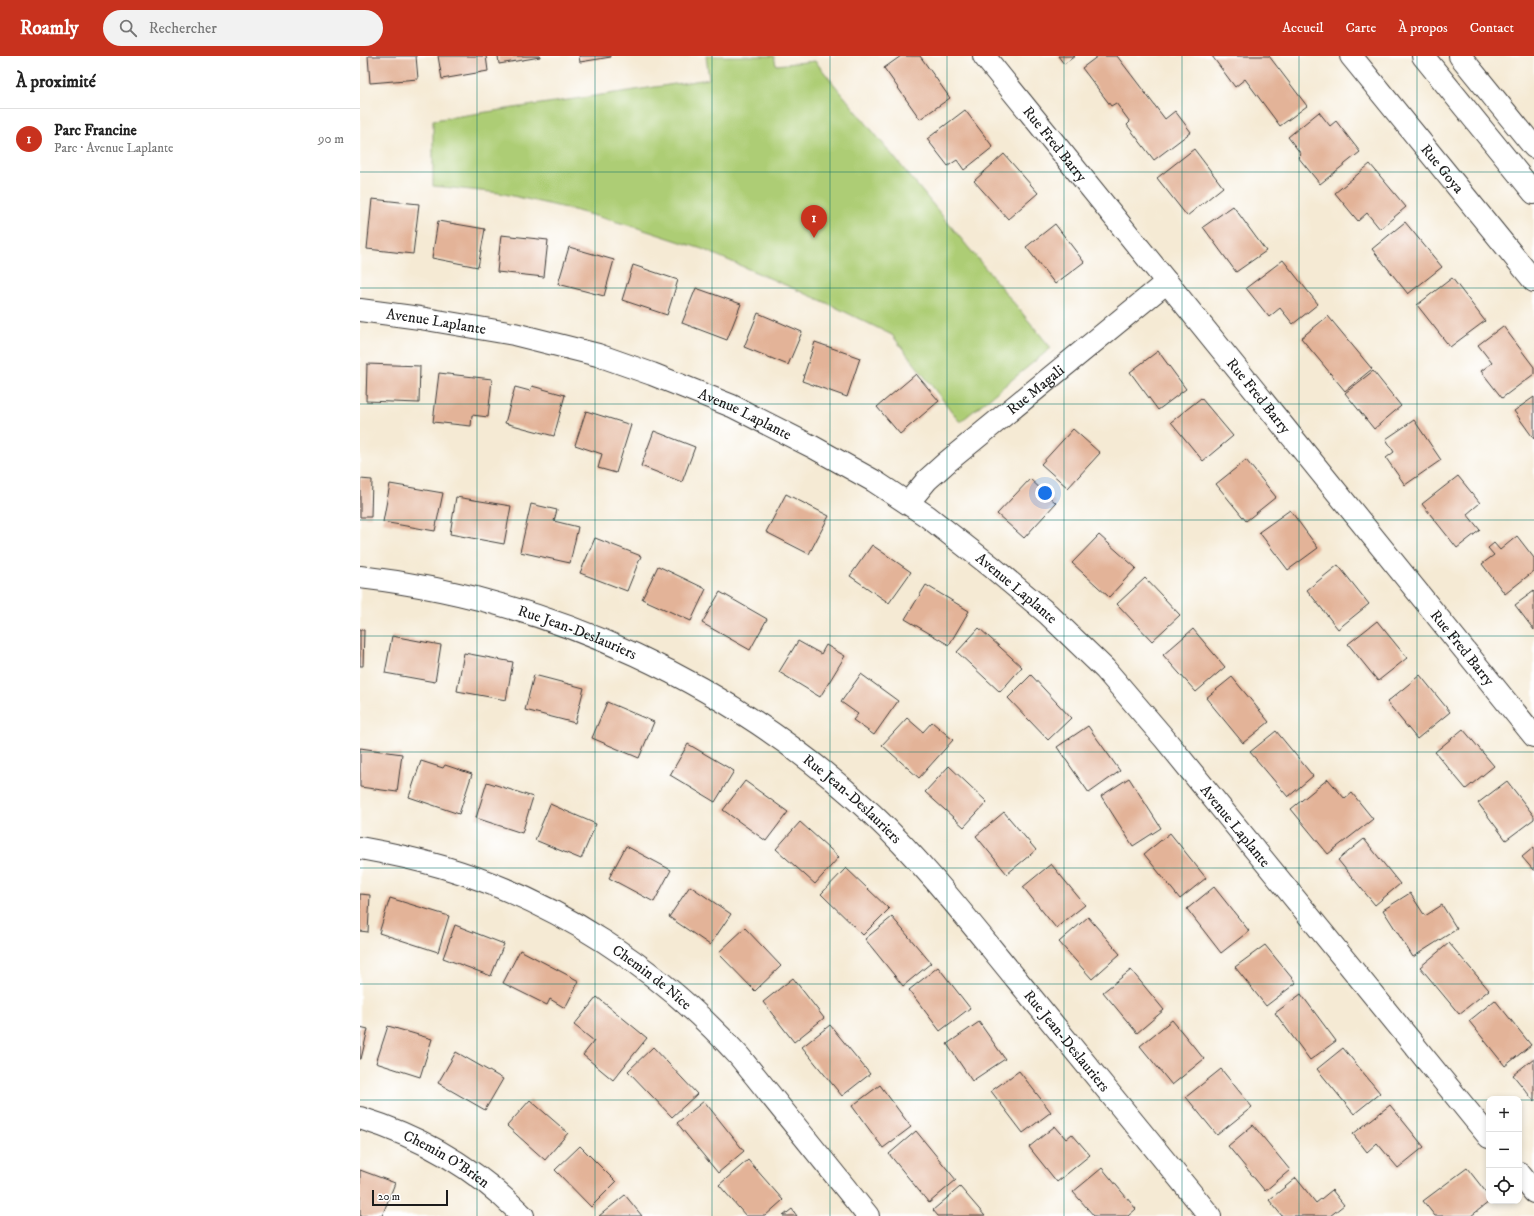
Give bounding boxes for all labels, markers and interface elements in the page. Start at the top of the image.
search box [103,10,383,46]
text: Roamly [20,17,79,40]
icon: search [117,17,139,39]
text: Rechercher [149,19,217,38]
text: Accueil [1282,19,1324,37]
text: Carte [1346,19,1376,37]
text: À propos [1398,19,1448,37]
text: Contact [1470,19,1514,37]
text: À proximité [16,71,96,93]
street label: Rue Fred Barry [1019,102,1092,186]
text: Parc Francine [54,121,137,140]
text: 1 [27,131,31,147]
text: 90 m [318,131,344,147]
text: Parc · Avenue Laplante [54,140,173,156]
street label: Rue Goya [1417,140,1469,197]
pin: 1 [801,205,827,238]
street label: Avenue Laplante [385,304,488,339]
street label: Rue Fred Barry [1223,354,1296,438]
street label: Rue Magali [1003,360,1068,419]
street label: Avenue Laplante [696,384,795,444]
your location [1035,483,1055,503]
street label: Avenue Laplante [972,548,1062,628]
street label: Rue Jean-Deslauriers [516,601,640,664]
street label: Rue Fred Barry [1426,606,1499,690]
street label: Rue Jean-Deslauriers [799,750,906,847]
street label: Avenue Laplante [1196,781,1275,871]
street label: Chemin de Nice [609,940,696,1014]
street label: Rue Jean-Deslauriers [1020,986,1114,1096]
map controls [1486,1096,1522,1204]
button: + [1486,1096,1522,1132]
street label: Chemin O'Brien [400,1126,494,1192]
button: − [1486,1132,1522,1168]
button: locate [1486,1168,1522,1204]
scale bar [372,1188,448,1207]
text: 20 m [378,1190,400,1204]

